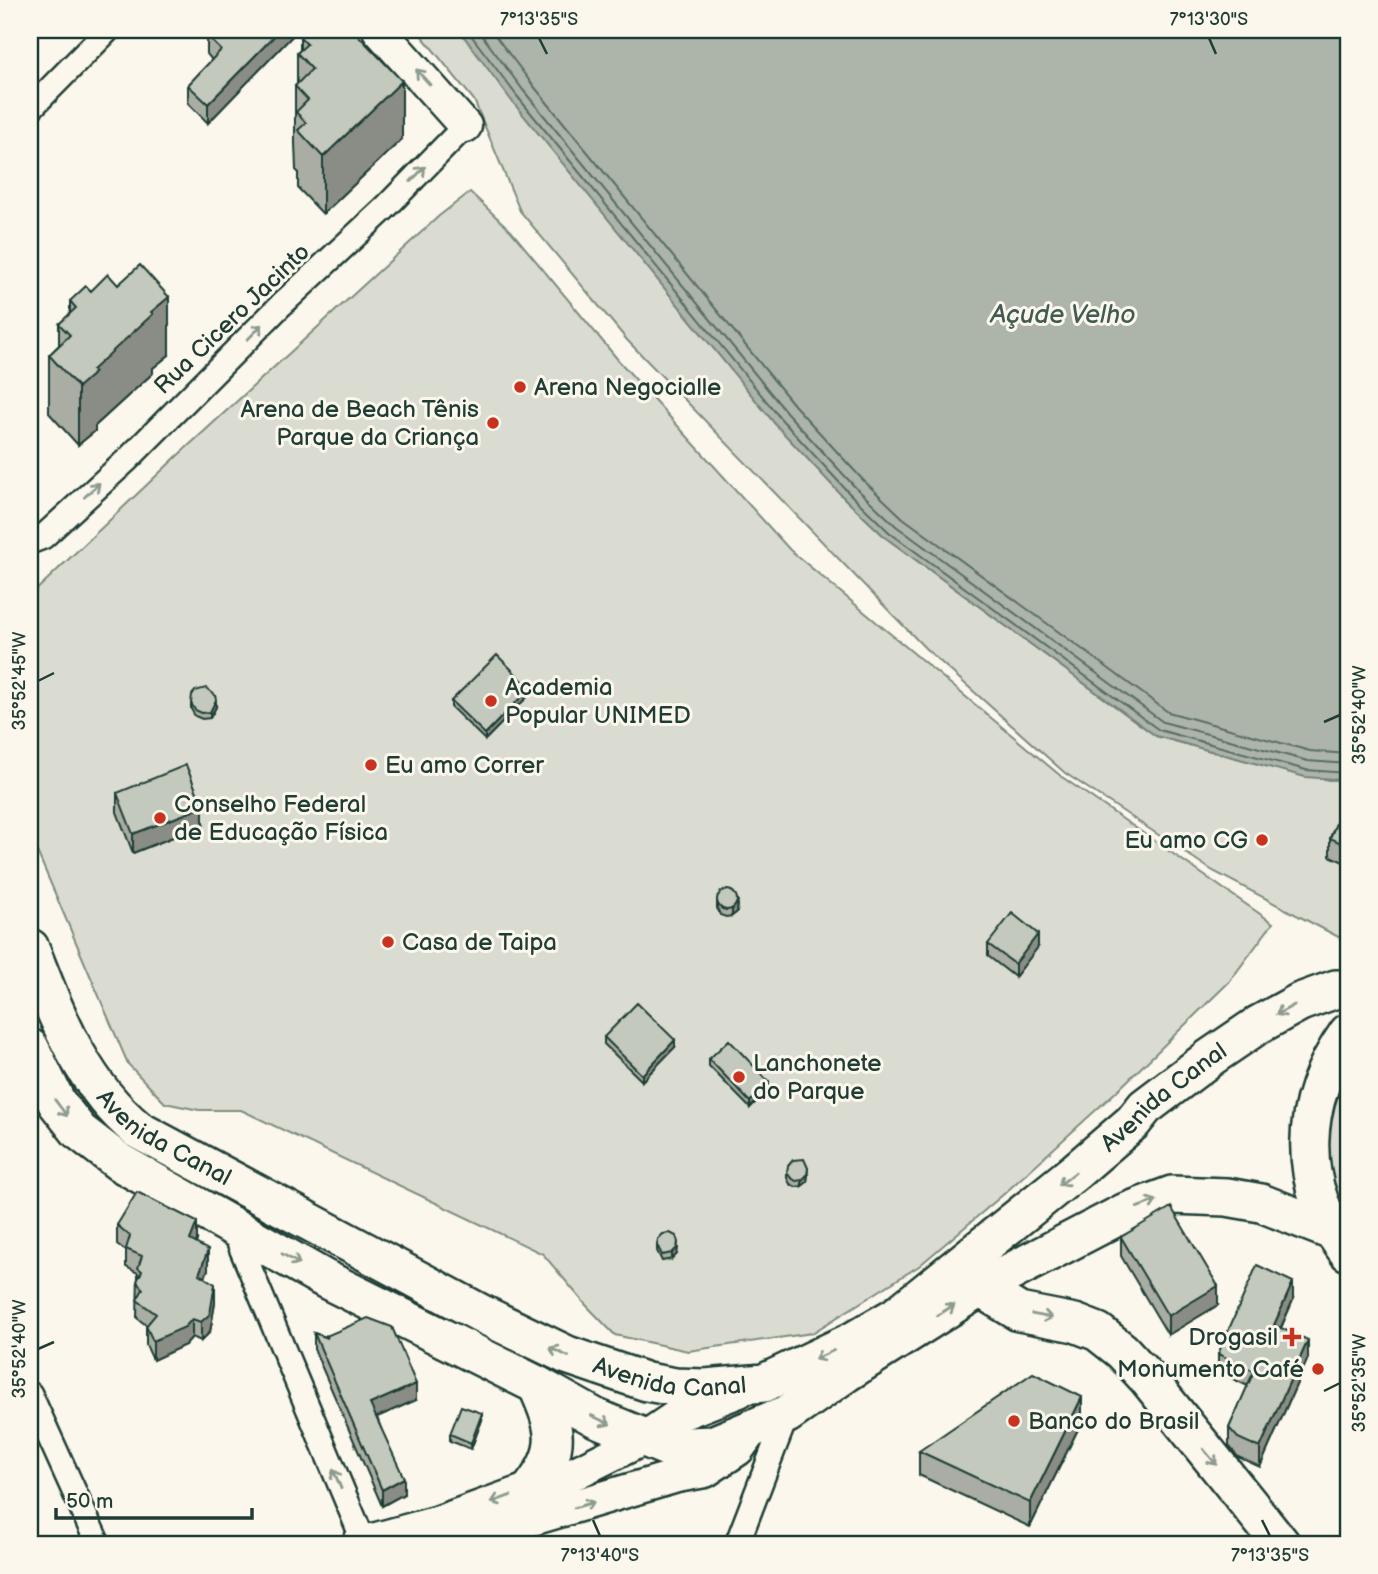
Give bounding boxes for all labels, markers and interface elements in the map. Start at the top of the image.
text: 7°13'35"S [500,9,578,30]
text: 7°13'30"S [1170,9,1248,30]
one-way arrow [415,69,431,87]
one-way arrow [410,165,427,182]
street label: Rua Cicero Jacinto [148,237,316,401]
water label: Açude Velho [988,300,1136,331]
one-way arrow [246,323,263,340]
place label: Arena Negocialle [534,373,721,402]
marker: Arena Negocialle [512,379,528,395]
place label: Arena de Beach Tênis Parque da Criança [240,395,479,452]
marker: Arena de Beach Tênis Parque da Criança [485,415,501,431]
one-way arrow [83,482,100,499]
text: 35°52'45"W [9,631,30,730]
text: 35°52'40"W [1349,665,1370,765]
place label: Academia Popular UNIMED [505,673,691,730]
marker: Academia Popular UNIMED [483,693,499,709]
place label: Eu amo Correr [385,751,544,780]
marker: Eu amo Correr [363,757,379,773]
place label: Conselho Federal de Educação Física [174,790,388,847]
marker: Conselho Federal de Educação Física [152,810,168,826]
place label: Eu amo CG [1124,826,1248,855]
marker: Eu amo CG [1254,832,1270,848]
place label: Casa de Taipa [402,928,557,957]
marker: Casa de Taipa [380,934,396,950]
one-way arrow [1275,1004,1295,1018]
street label: Avenida Canal [1095,1036,1232,1158]
place label: Lanchonete do Parque [753,1049,882,1106]
marker: Lanchonete do Parque [731,1069,747,1085]
street label: Avenida Canal [91,1083,236,1192]
one-way arrow [54,1098,69,1117]
one-way arrow [1058,1171,1076,1186]
one-way arrow [1136,1197,1158,1210]
one-way arrow [280,1252,300,1266]
text: 35°52'40"W [9,1299,30,1399]
one-way arrow [936,1302,955,1317]
one-way arrow [1030,1309,1053,1323]
place label: Drogasil [1188,1323,1278,1352]
marker: Drogasil [1284,1329,1300,1345]
text: 35°52'35"W [1349,1333,1370,1432]
one-way arrow [549,1345,571,1358]
one-way arrow [814,1349,835,1362]
street label: Avenida Canal [589,1350,747,1403]
place label: Monumento Café [1117,1355,1304,1384]
marker: Monumento Café [1310,1361,1326,1377]
place label: Banco do Brasil [1028,1407,1199,1436]
marker: Banco do Brasil [1006,1413,1022,1429]
one-way arrow [590,1414,611,1427]
one-way arrow [1202,1448,1218,1466]
one-way arrow [330,1469,343,1491]
scale bar [56,1476,252,1520]
text: 50 m [66,1489,113,1514]
one-way arrow [490,1494,512,1506]
one-way arrow [573,1497,595,1510]
text: 7°13'40"S [561,1545,639,1566]
text: 7°13'35"S [1231,1545,1309,1566]

